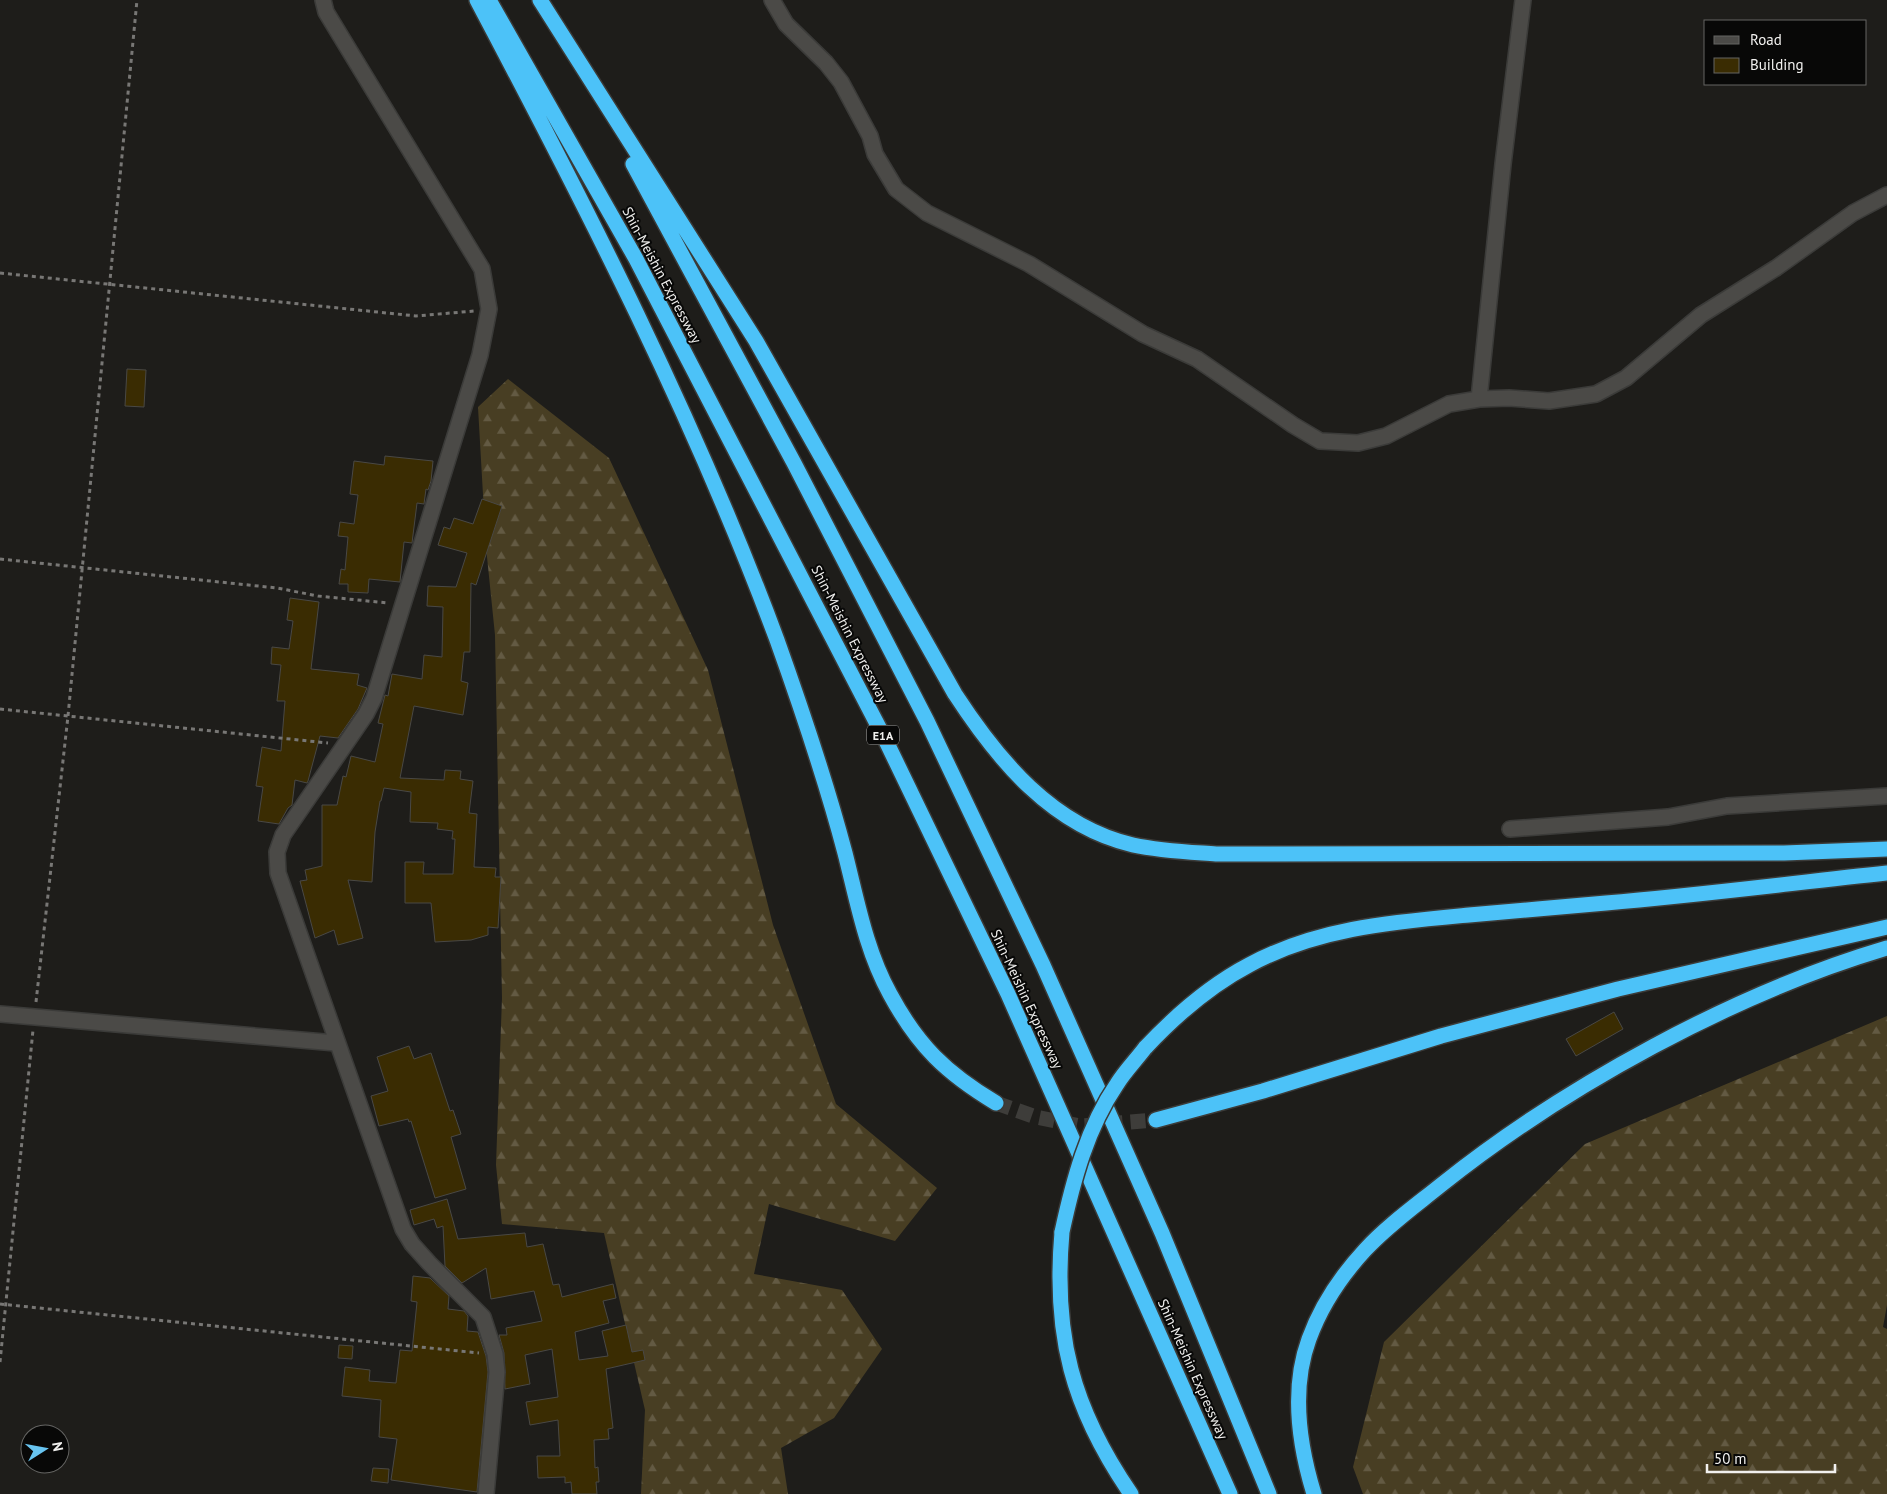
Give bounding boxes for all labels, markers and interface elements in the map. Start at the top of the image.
legend [1704,20,1867,85]
text: Road [1750,30,1782,49]
text: Building [1750,55,1804,74]
street label: Shin-Meishin Expressway [618,204,706,347]
street label: Shin-Meishin Expressway [808,562,893,706]
road number: E1A [867,726,899,744]
street label: Shin-Meishin Expressway [987,926,1067,1072]
street label: Shin-Meishin Expressway [1154,1296,1232,1442]
north arrow [20,1424,70,1474]
text: N [48,1440,67,1453]
scale bar [1707,1442,1834,1474]
text: 50 m [1714,1449,1747,1468]

